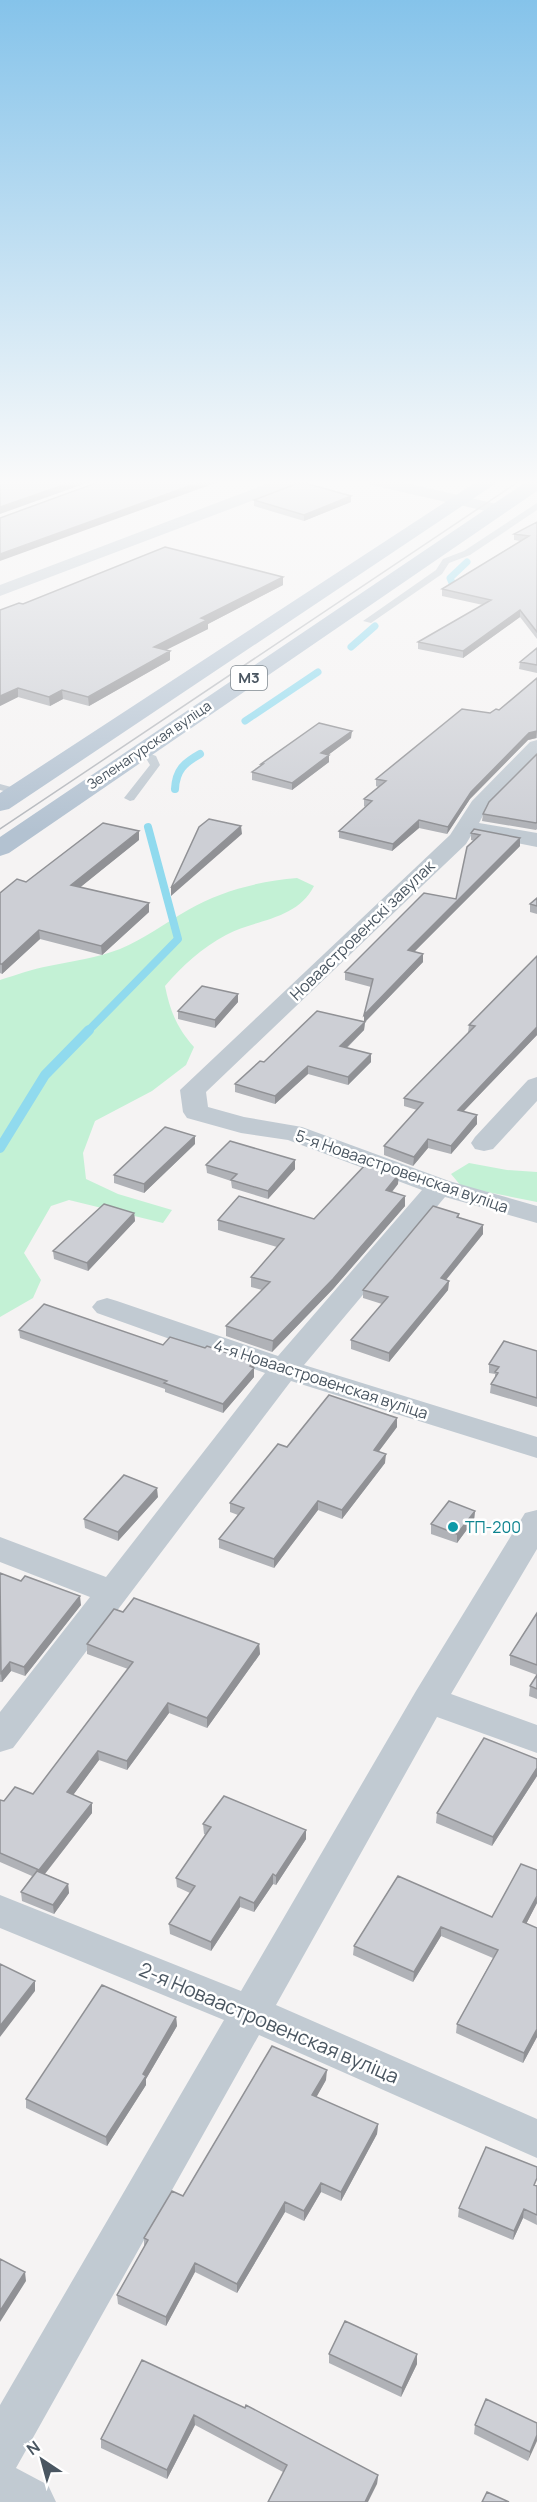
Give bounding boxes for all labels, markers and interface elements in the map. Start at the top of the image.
road number: М3 [231,666,267,690]
street label: Зеленагурская вуліца [83,696,215,793]
street label: Новаастровенскі завулак [285,854,440,1005]
street label: 5-я Новаастровенская вуліца [293,1124,511,1218]
street label: 4-я Новаастровенская вуліца [211,1334,431,1424]
place label: ТП-200 [465,1516,521,1538]
marker: ТП-200 [446,1520,460,1534]
street label: 2-я Новаастровенская вуліца [135,1955,403,2090]
north arrow [12,2430,72,2490]
text: N [22,2436,44,2460]

